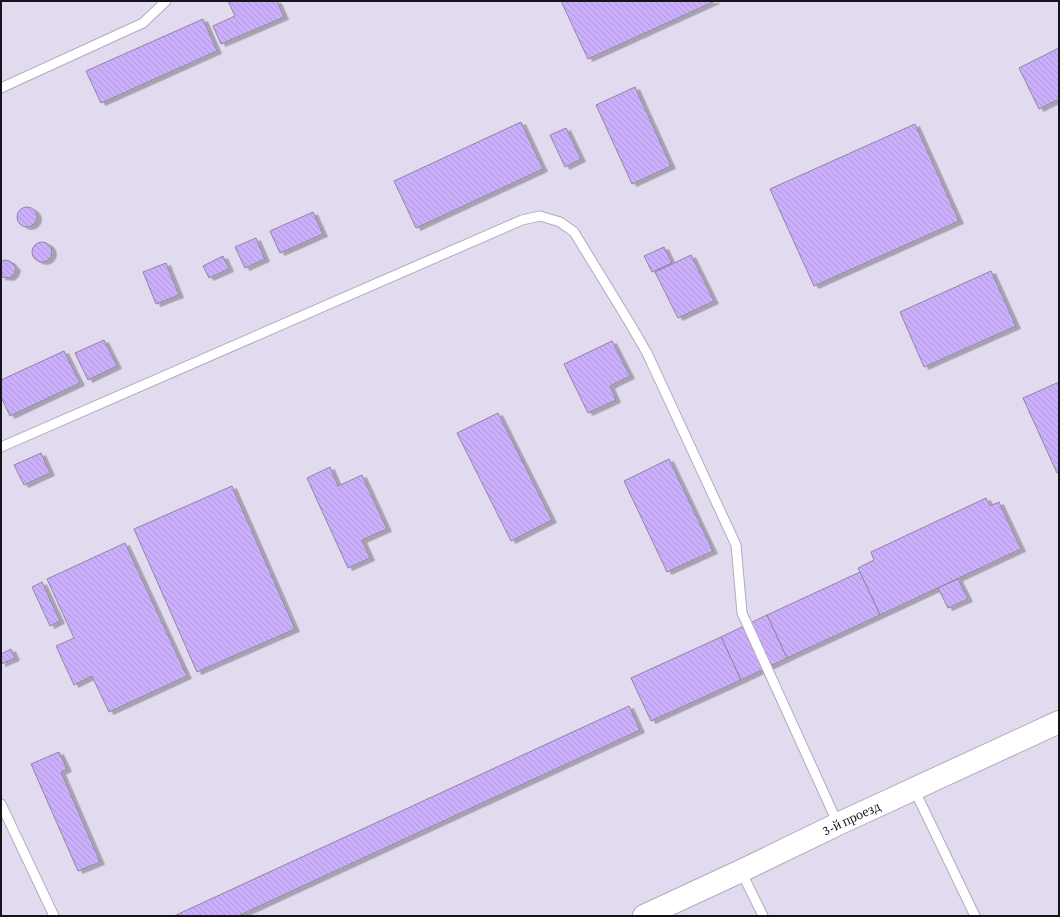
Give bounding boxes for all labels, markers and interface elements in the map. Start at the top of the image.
street label: 3-й проезд [819,798,883,839]

